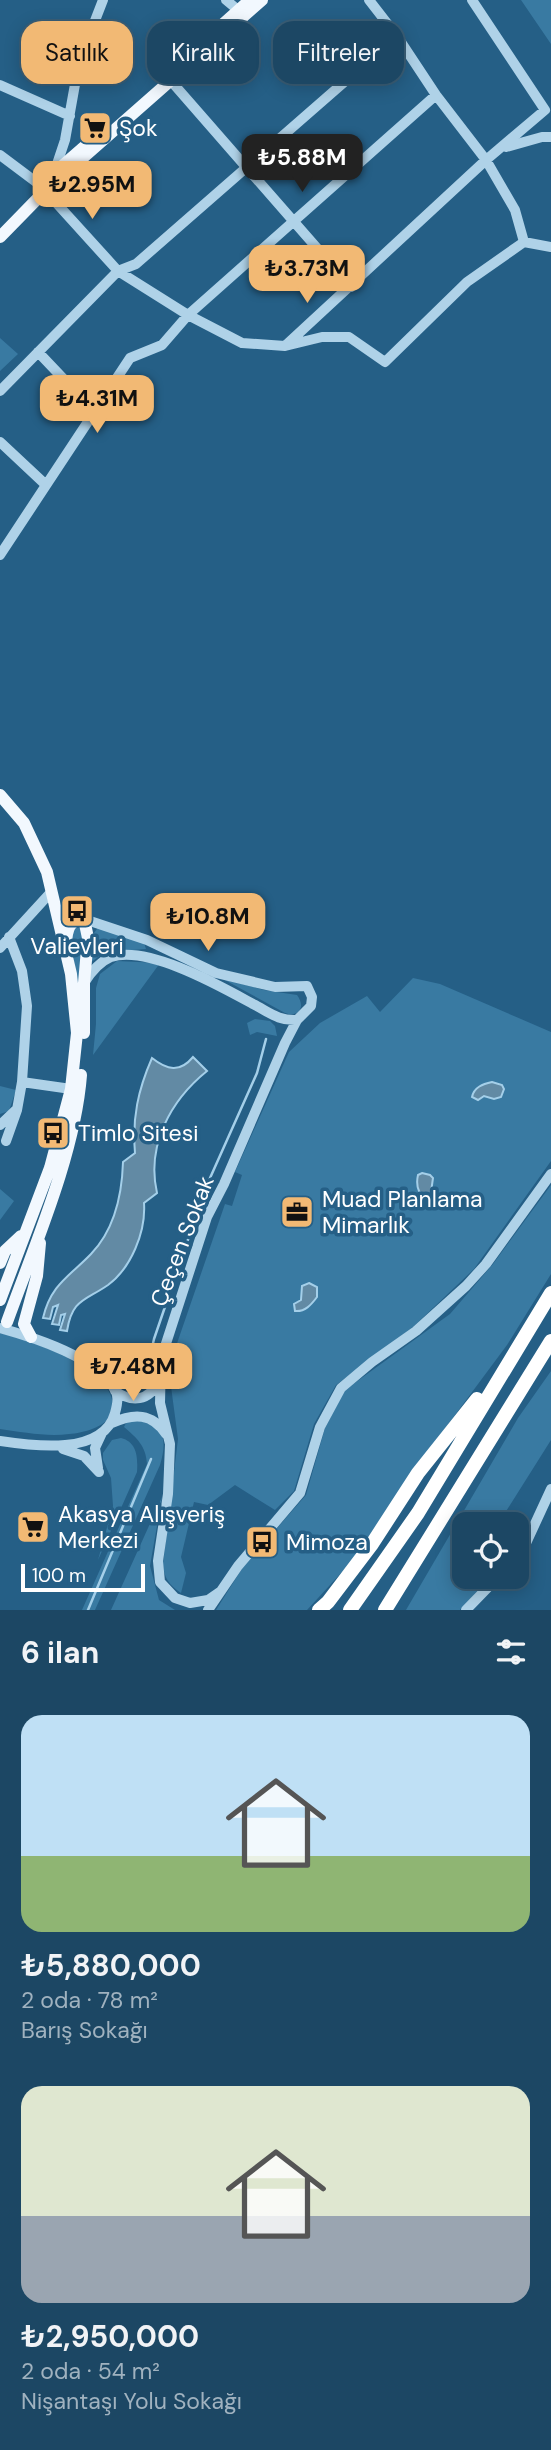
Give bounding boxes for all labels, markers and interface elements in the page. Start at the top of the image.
chip: Satılık [21,21,133,84]
chip: Kiralık [147,21,259,84]
chip: Filtreler [273,21,404,84]
supermarket icon: Şok [76,109,114,147]
place label: Şok [119,113,158,143]
pin: ₺5.88M [245,134,359,194]
text: ₺5.88M [258,142,346,172]
pin: ₺2.95M [35,162,149,221]
text: ₺2.95M [49,169,135,199]
pin: ₺3.73M [250,246,364,305]
text: ₺3.73M [265,253,349,283]
pin: ₺4.31M [40,376,154,435]
text: ₺4.31M [56,383,138,413]
bus stop icon: Valievleri [58,892,96,930]
pin: ₺10.8M [151,894,265,953]
text: ₺10.8M [166,901,250,931]
place label: Valievleri [30,931,124,961]
bus stop icon: Timlo Sitesi [34,1114,72,1152]
place label: Timlo Sitesi [78,1118,198,1148]
street label: Çeçen Sokak [143,1171,221,1311]
place label: Muad Planlama Mimarlık [322,1184,482,1240]
office icon: Muad Planlama Mimarlık [278,1193,316,1231]
pin: ₺7.48M [76,1344,190,1403]
text: ₺7.48M [90,1351,176,1381]
place label: Akasya Alışveriş Merkezi [58,1499,225,1555]
supermarket icon: Akasya Alışveriş Merkezi [14,1508,52,1546]
map controls [452,1512,529,1589]
button: locate [452,1512,529,1589]
bus stop icon: Mimoza [243,1523,281,1561]
place label: Mimoza [286,1527,368,1557]
scale bar [21,1561,145,1593]
text: 100 m [32,1563,86,1588]
text: 6 ilan [21,1633,99,1672]
icon: filters [492,1633,530,1671]
icon: home [213,1760,339,1886]
text: ₺5,880,000 [21,1946,201,1985]
text: 2 oda · 78 m² [21,1985,158,2015]
text: Barış Sokağı [21,2015,148,2045]
icon: home [213,2131,339,2257]
text: ₺2,950,000 [21,2317,199,2356]
text: 2 oda · 54 m² [21,2356,160,2386]
text: Nişantaşı Yolu Sokağı [21,2386,242,2416]

